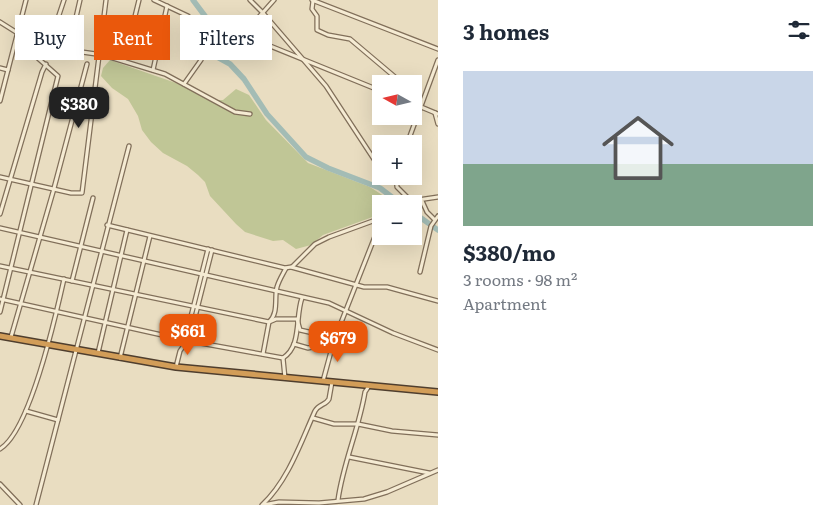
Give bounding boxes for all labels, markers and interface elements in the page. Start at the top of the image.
chip: Buy [15,15,84,60]
chip: Rent [94,15,170,60]
chip: Filters [180,15,272,60]
text: 3 homes [463,15,549,46]
icon: filters [785,16,813,44]
north arrow [372,75,422,125]
map controls [372,75,422,245]
pin: $380 [49,86,109,129]
text: $380 [60,91,98,115]
icon: home [593,103,683,193]
button: + [372,135,422,185]
button: − [372,195,422,245]
text: $380/mo [463,236,556,267]
text: 3 rooms · 98 m² [463,267,577,291]
text: Apartment [463,291,547,315]
pin: $661 [158,314,218,356]
text: $661 [171,318,205,342]
pin: $679 [308,320,368,363]
text: $679 [320,325,356,349]

